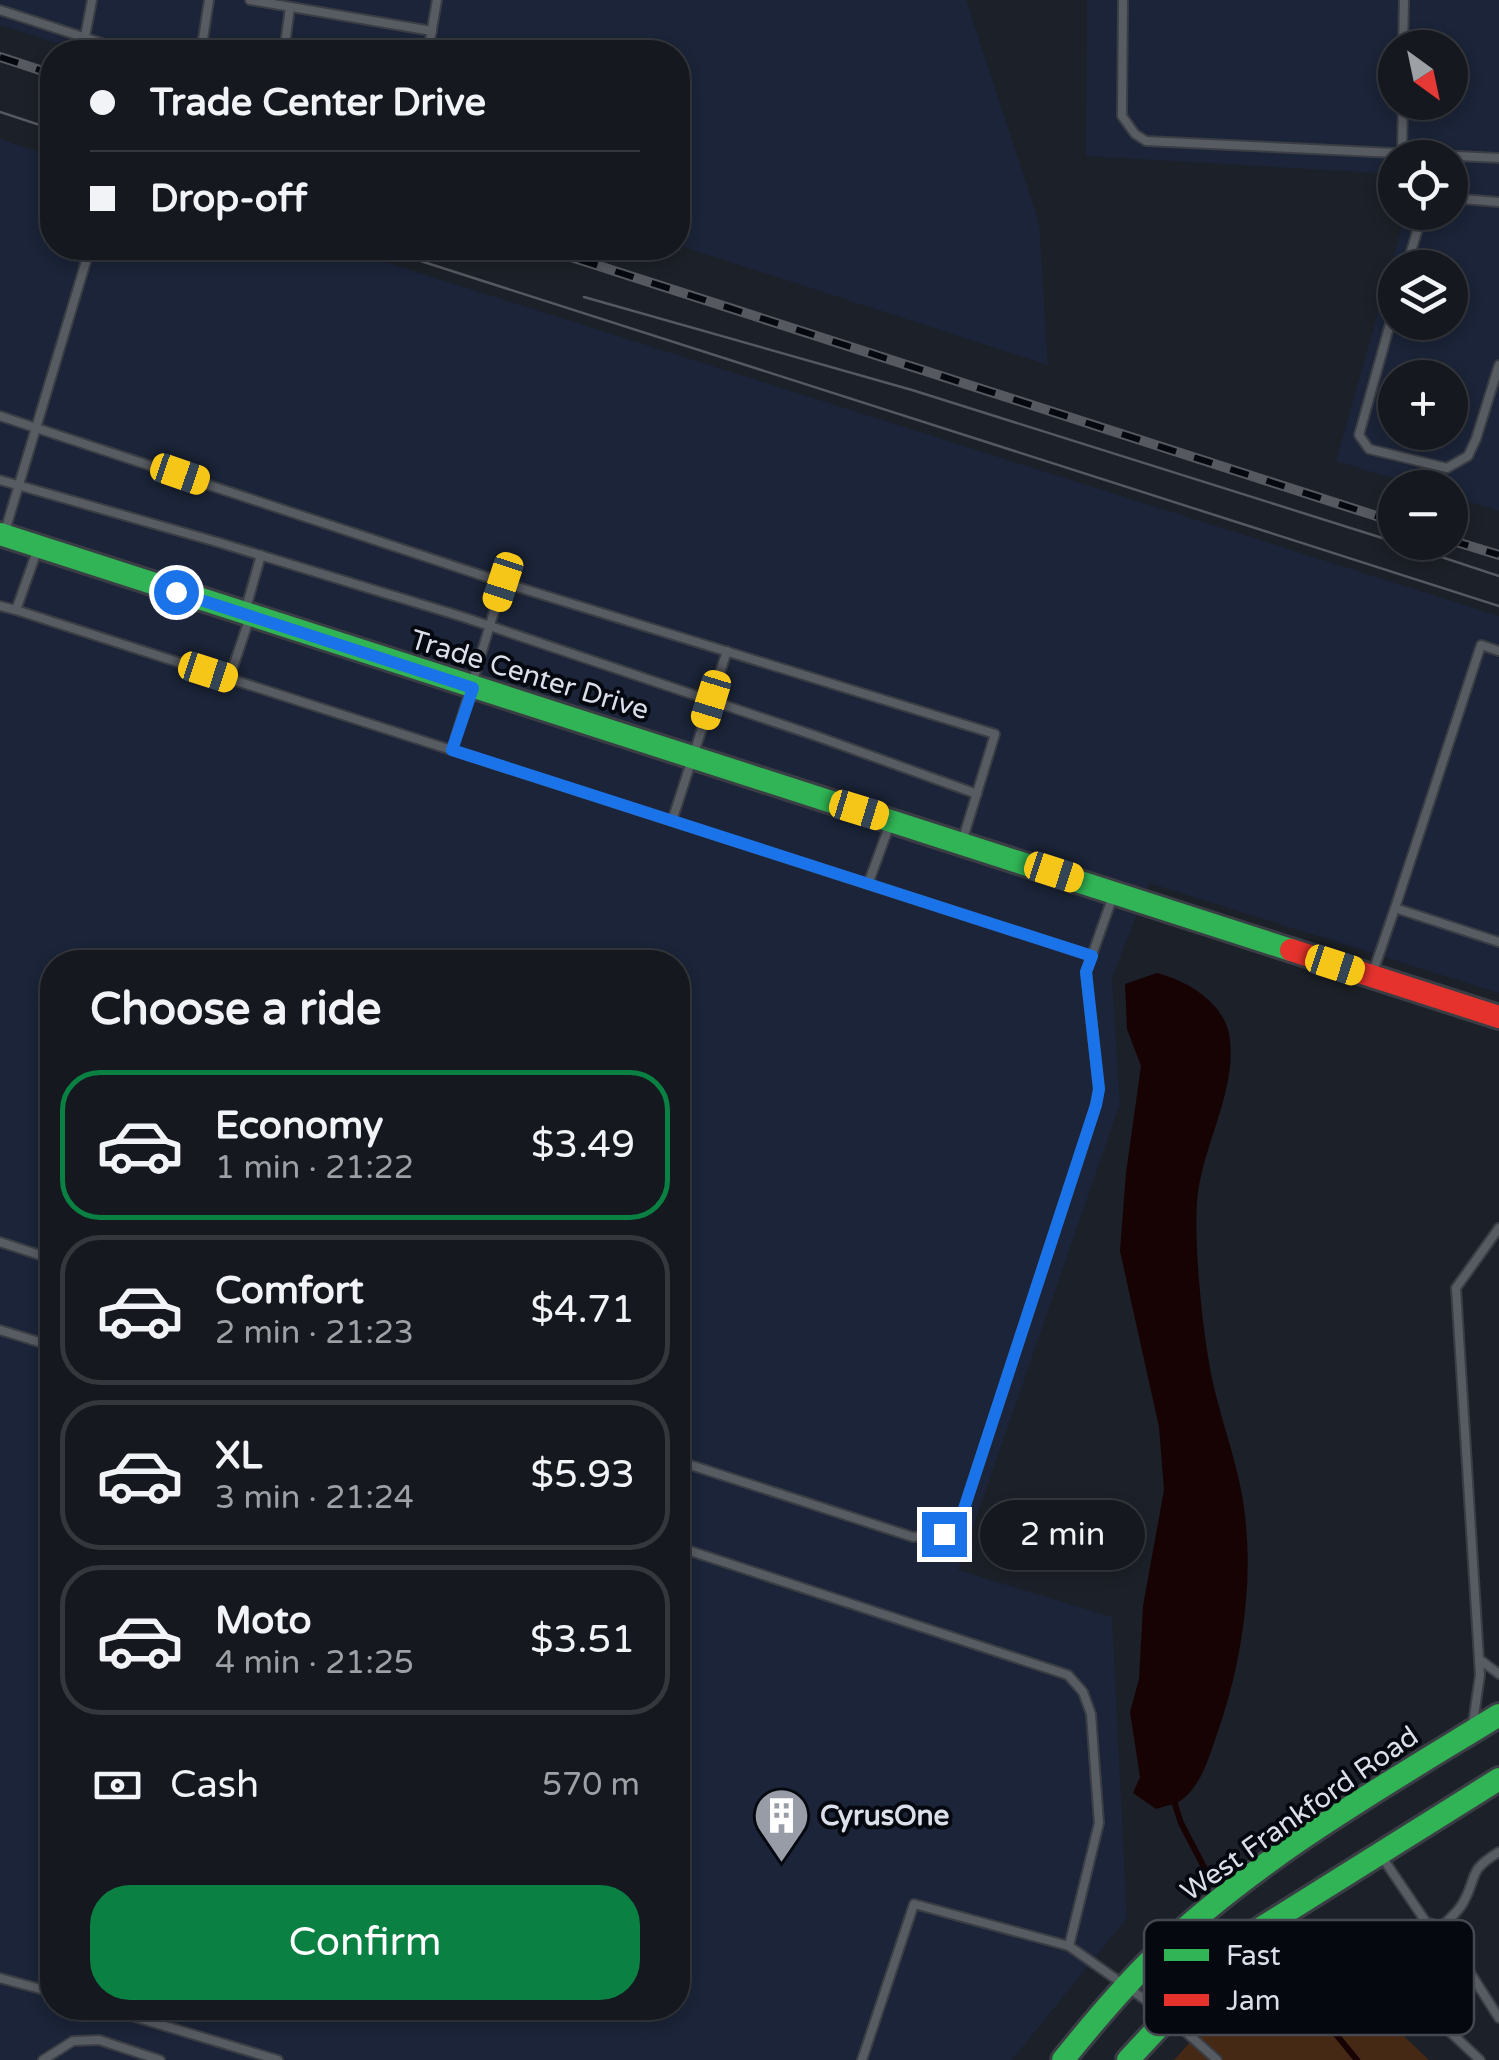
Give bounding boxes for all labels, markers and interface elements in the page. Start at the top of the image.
north arrow [1378,30,1468,120]
map controls [1378,30,1468,560]
text: Trade Center Drive [150,80,486,126]
button: locate [1378,140,1468,230]
text: Drop-off [150,176,307,222]
button: layers [1378,250,1468,340]
button: + [1378,360,1468,450]
car [147,450,213,498]
button: − [1378,470,1468,560]
car [479,549,527,615]
route start [154,570,199,615]
street label: Trade Center Drive [406,623,653,727]
car [175,648,241,696]
car [688,667,734,733]
car [826,787,892,833]
car [1021,848,1087,896]
car [1302,941,1368,989]
text: Choose a ride [90,983,381,1037]
icon: car [95,1100,185,1190]
text: Economy [215,1103,383,1149]
text: $3.49 [531,1122,635,1168]
text: 1 min · 21:22 [215,1149,414,1187]
icon: car [95,1265,185,1355]
text: Comfort [215,1268,364,1314]
text: $4.71 [530,1287,635,1333]
text: 2 min · 21:23 [215,1314,414,1352]
icon: car [95,1430,185,1520]
text: XL [215,1433,262,1479]
text: $5.93 [530,1452,635,1498]
text: 3 min · 21:24 [215,1479,414,1517]
callout: 2 min [979,1499,1144,1569]
route end [922,1512,967,1557]
text: 2 min [1020,1516,1105,1554]
icon: car [95,1595,185,1685]
text: Moto [215,1598,311,1644]
text: $3.51 [530,1617,635,1663]
text: 4 min · 21:25 [215,1644,414,1682]
street label: West Frankford Road [1174,1719,1425,1909]
icon: cash [90,1758,145,1813]
text: Cash [170,1762,259,1808]
text: 570 m [542,1766,640,1804]
building icon: CyrusOne [751,1785,811,1864]
place label: CyrusOne [820,1799,950,1833]
button: Confirm [90,1885,640,2000]
legend [1144,1920,1474,2035]
text: Fast [1226,1939,1281,1973]
text: Jam [1226,1984,1281,2018]

